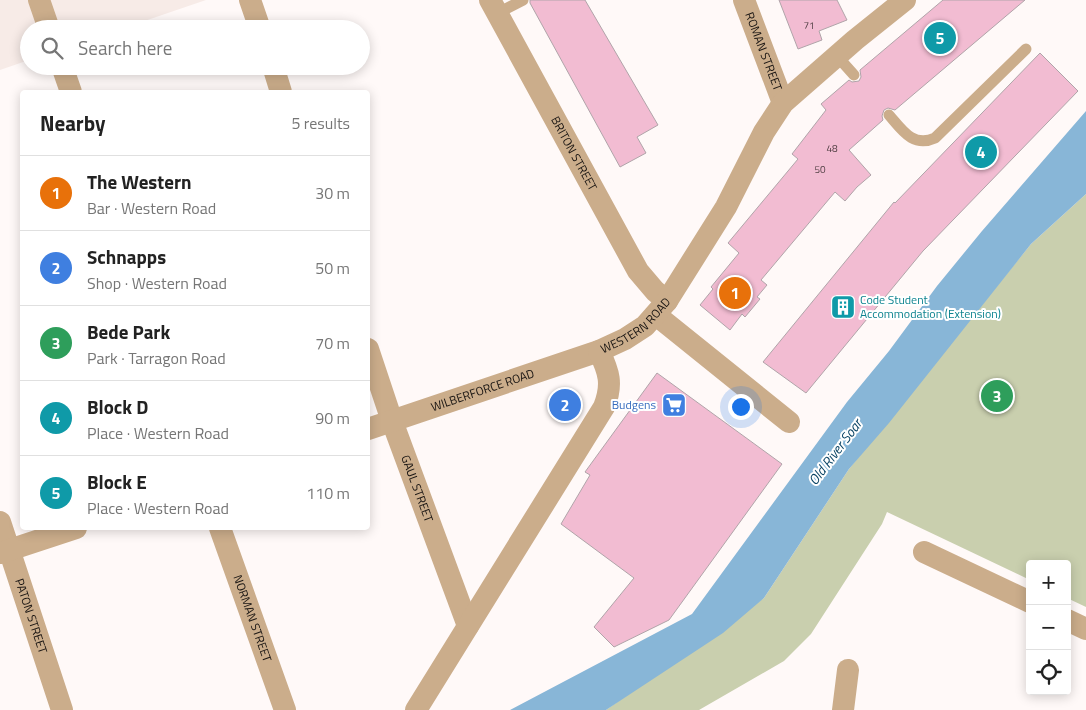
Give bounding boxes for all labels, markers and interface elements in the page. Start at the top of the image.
street label: ROMAN STREET [740,9,788,94]
house number: 71 [803,18,815,33]
pin: 5 [924,19,956,57]
search box [20,20,370,75]
text: Search here [78,33,172,62]
icon: search [38,34,66,62]
text: Nearby [40,107,105,139]
text: 5 results [291,111,350,135]
street label: BRITON STREET [546,113,603,195]
pin: 4 [965,133,997,171]
house number: 48 [826,141,838,156]
house number: 50 [814,162,826,177]
text: The Western [87,167,192,196]
text: 1 [52,181,60,205]
text: 30 m [315,181,350,205]
text: Bar · Western Road [87,196,216,220]
text: Schnapps [87,242,166,271]
text: 2 [52,256,60,280]
text: 50 m [315,256,350,280]
text: Shop · Western Road [87,271,227,295]
pin: 1 [719,274,751,312]
place label: Code Student Accommodation (Extension) [860,290,1001,323]
street label: WESTERN ROAD [597,293,675,358]
building icon: Code Student Accommodation (Extension) [830,294,856,320]
text: Bede Park [87,317,170,346]
text: 3 [52,331,60,355]
text: 70 m [315,331,350,355]
text: Park · Tarragon Road [87,346,226,370]
street label: WILBERFORCE ROAD [428,363,537,416]
pin: 3 [981,377,1013,415]
pin: 2 [549,386,581,424]
text: Block D [87,392,148,421]
supermarket icon: Budgens [661,392,687,418]
your location [728,394,754,420]
place label: Budgens [612,395,656,414]
text: 4 [52,406,60,430]
text: 90 m [315,406,350,430]
water label: Old River Soar [803,413,867,489]
text: Place · Western Road [87,421,229,445]
street label: GAUL STREET [396,452,439,525]
text: Block E [87,467,147,496]
text: 5 [52,481,60,505]
text: 110 m [306,481,350,505]
text: Place · Western Road [87,496,229,520]
map controls [1026,560,1071,695]
button: + [1026,560,1071,605]
street label: NORMAN STREET [228,572,277,665]
street label: PATON STREET [10,576,53,656]
button: − [1026,605,1071,650]
button: locate [1026,650,1071,695]

